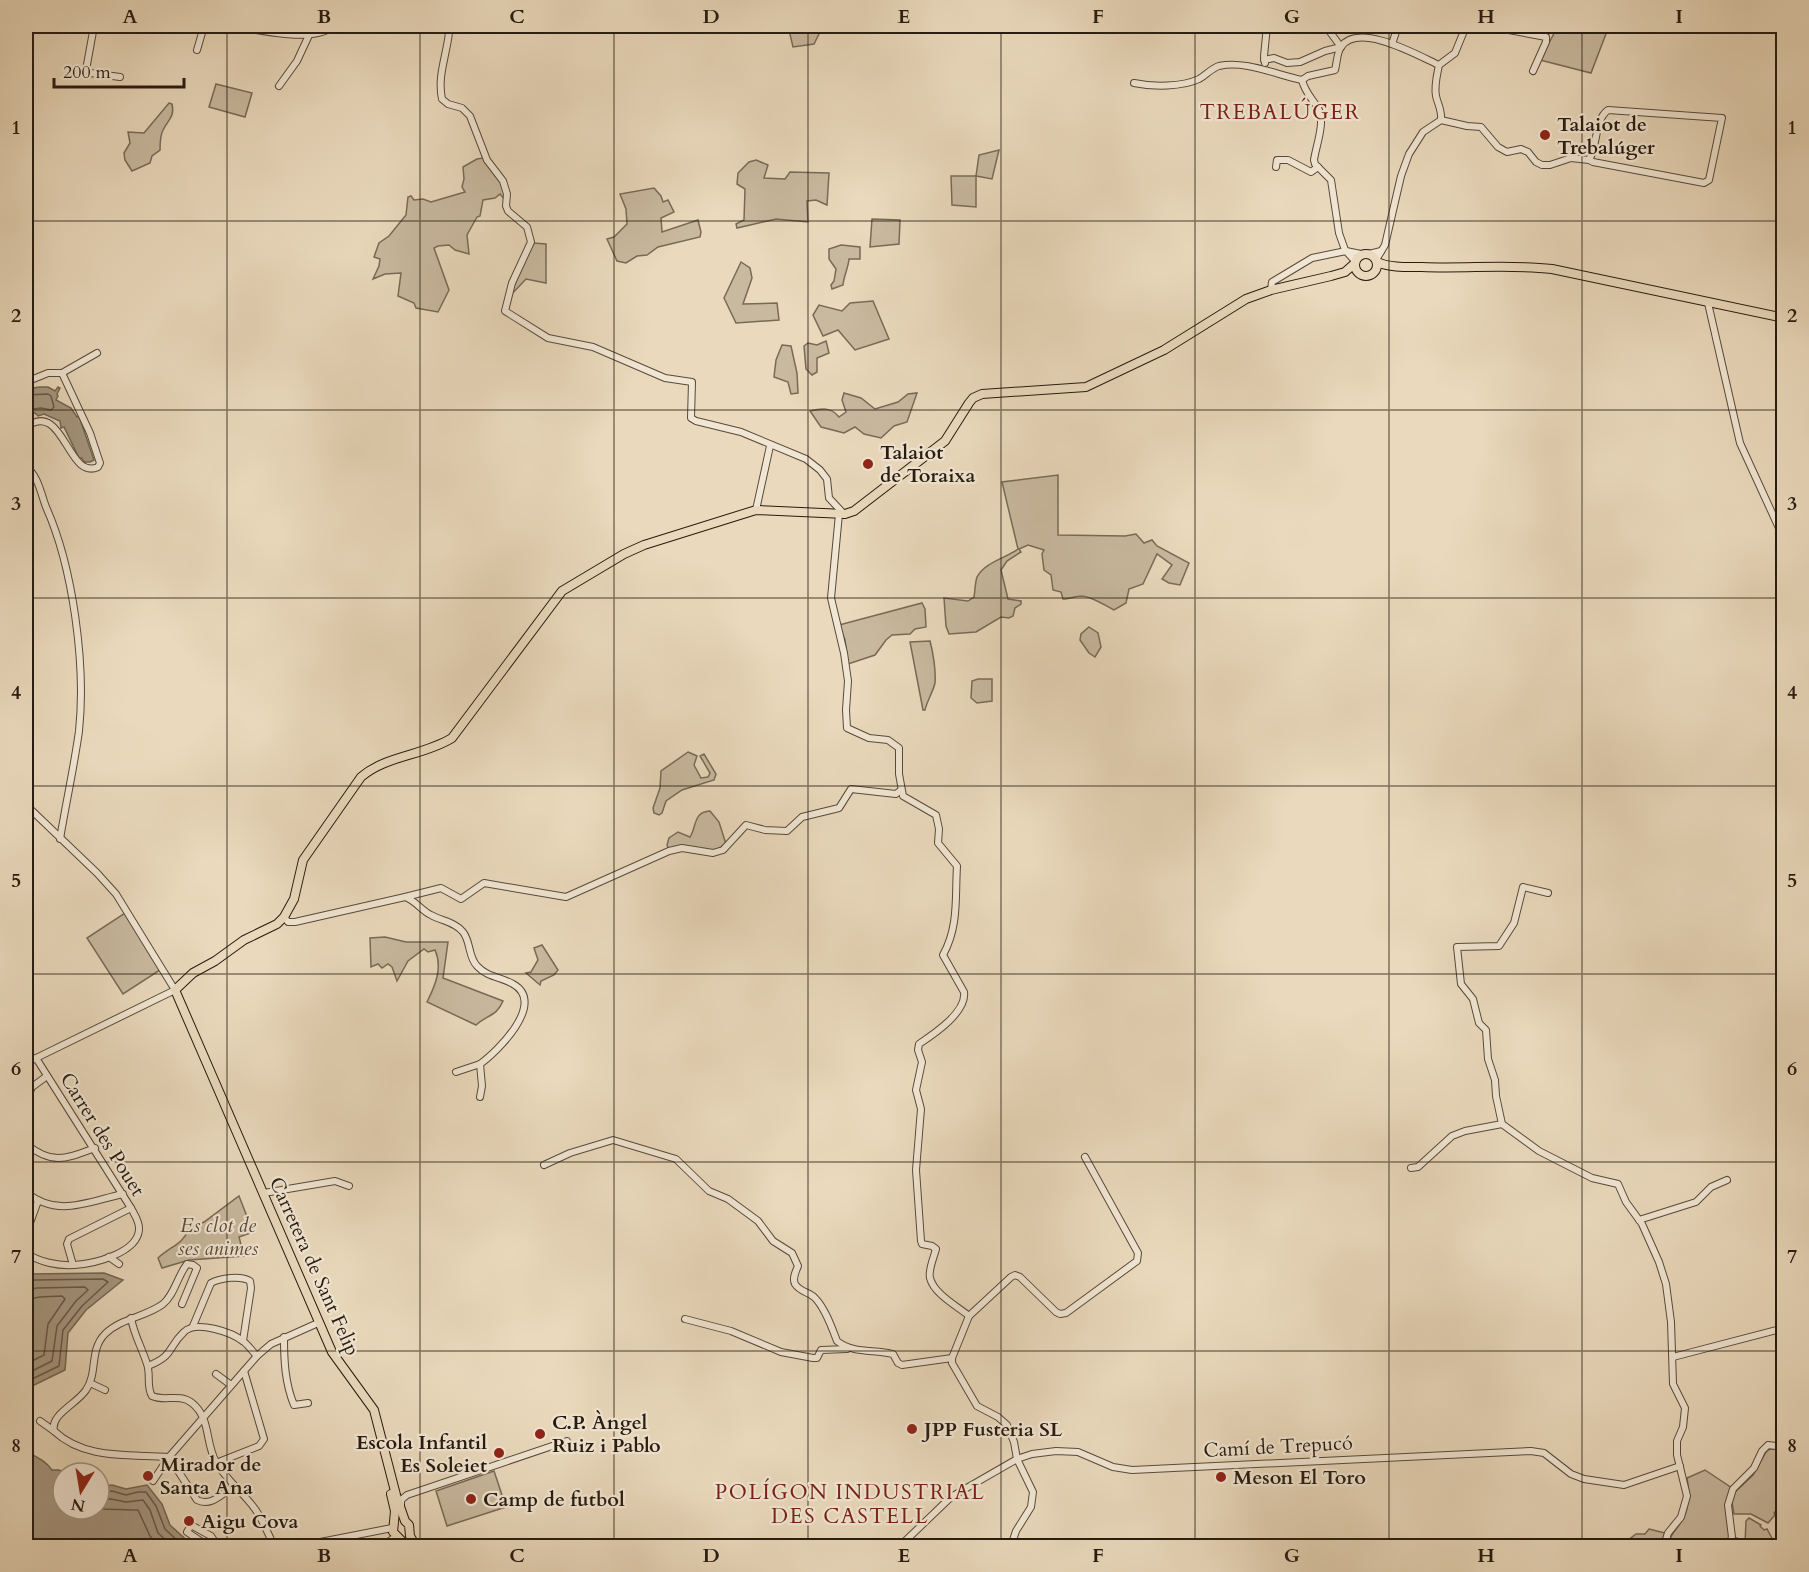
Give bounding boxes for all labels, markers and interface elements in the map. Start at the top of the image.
text: A [122,3,138,30]
text: B [317,3,331,30]
text: C [509,3,525,30]
text: D [702,3,720,30]
text: E [898,3,910,30]
text: F [1092,3,1104,30]
text: G [1284,3,1300,30]
text: H [1477,3,1495,30]
text: I [1675,3,1683,30]
scale bar [54,51,184,89]
text: 200 m [63,60,111,85]
district label: TREBALÚGER [1199,97,1361,127]
place label: Talaiot de Trebalúger [1557,111,1656,161]
text: 1 [11,114,21,141]
text: 1 [1787,114,1797,141]
marker: Talaiot de Trebalúger [1538,128,1552,142]
text: 2 [11,302,21,329]
text: 2 [1787,302,1797,329]
place label: Talaiot de Toraixa [880,439,975,489]
marker: Talaiot de Toraixa [861,457,875,471]
text: 3 [11,490,21,517]
text: 3 [1787,490,1797,517]
text: 4 [11,679,21,706]
text: 4 [1787,679,1797,706]
text: 5 [11,867,21,894]
text: 5 [1787,867,1797,894]
text: 6 [11,1055,21,1082]
text: 6 [1787,1055,1797,1082]
street label: Carrer des Pouet [54,1067,152,1202]
street label: Carretera de Sant Felip [263,1173,366,1360]
park label: Es clot de ses animes [178,1212,259,1262]
text: 7 [11,1243,21,1270]
text: 7 [1787,1243,1797,1270]
place label: C.P. Àngel Ruiz i Pablo [552,1409,661,1459]
place label: JPP Fusteria SL [921,1416,1063,1443]
marker: JPP Fusteria SL [905,1422,919,1436]
marker: C.P. Àngel Ruiz i Pablo [533,1427,547,1441]
place label: Escola Infantil Es Soleiet [356,1429,487,1479]
street label: Camí de Trepucó [1203,1429,1354,1464]
text: 8 [11,1432,21,1459]
text: 8 [1787,1432,1797,1459]
marker: Escola Infantil Es Soleiet [492,1446,506,1460]
place label: Mirador de Santa Ana [160,1451,261,1501]
north arrow [51,1461,111,1521]
place label: Meson El Toro [1233,1464,1366,1491]
marker: Mirador de Santa Ana [141,1469,155,1483]
marker: Meson El Toro [1214,1470,1228,1484]
district label: POLÍGON INDUSTRIAL DES CASTELL [715,1478,985,1531]
place label: Camp de futbol [483,1486,625,1513]
marker: Camp de futbol [464,1492,478,1506]
text: N [69,1493,87,1517]
place label: Aigu Cova [201,1508,299,1535]
marker: Aigu Cova [182,1514,196,1528]
text: A [122,1542,138,1569]
text: B [317,1542,331,1569]
text: C [509,1542,525,1569]
text: D [702,1542,720,1569]
text: E [898,1542,910,1569]
text: F [1092,1542,1104,1569]
text: G [1284,1542,1300,1569]
text: H [1477,1542,1495,1569]
text: I [1675,1542,1683,1569]

